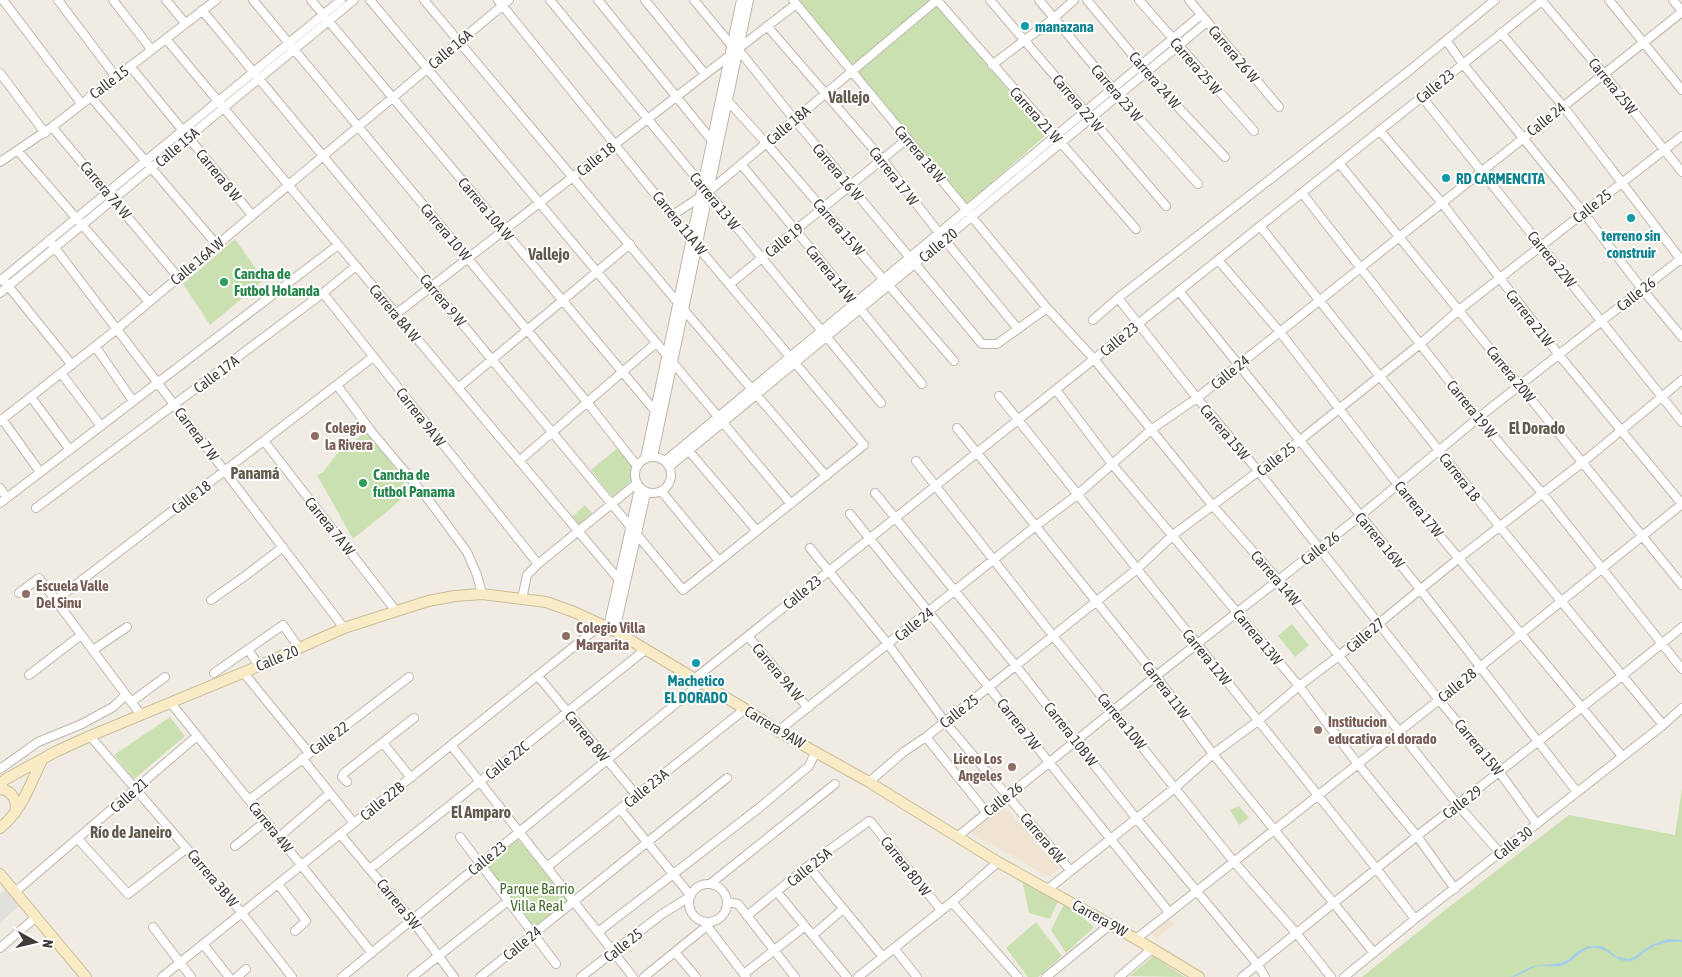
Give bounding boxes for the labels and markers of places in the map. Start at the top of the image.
place label: manazana [1035,18,1094,35]
marker: manazana [1019,20,1031,32]
place label: RD CARMENCITA [1456,170,1545,187]
marker: RD CARMENCITA [1440,172,1452,184]
marker: terreno sin construir [1625,212,1637,224]
place label: terreno sin construir [1600,227,1661,261]
place label: Cancha de Futbol Holanda [234,265,320,299]
marker: Cancha de Futbol Holanda [218,276,230,288]
place label: Colegio la Rivera [325,419,373,453]
marker: Colegio la Rivera [309,430,321,442]
place label: Cancha de futbol Panama [372,466,455,500]
marker: Cancha de futbol Panama [357,477,369,489]
place label: Escuela Valle Del Sinu [36,577,109,611]
marker: Escuela Valle Del Sinu [20,588,32,600]
place label: Colegio Villa Margarita [576,619,645,653]
marker: Colegio Villa Margarita [560,630,572,642]
marker: Machetico EL DORADO [690,657,702,669]
place label: Machetico EL DORADO [664,672,728,706]
place label: Institucion educativa el dorado [1328,713,1437,747]
marker: Institucion educativa el dorado [1312,724,1324,736]
place label: Liceo Los Angeles [953,750,1003,784]
marker: Liceo Los Angeles [1006,761,1018,773]

